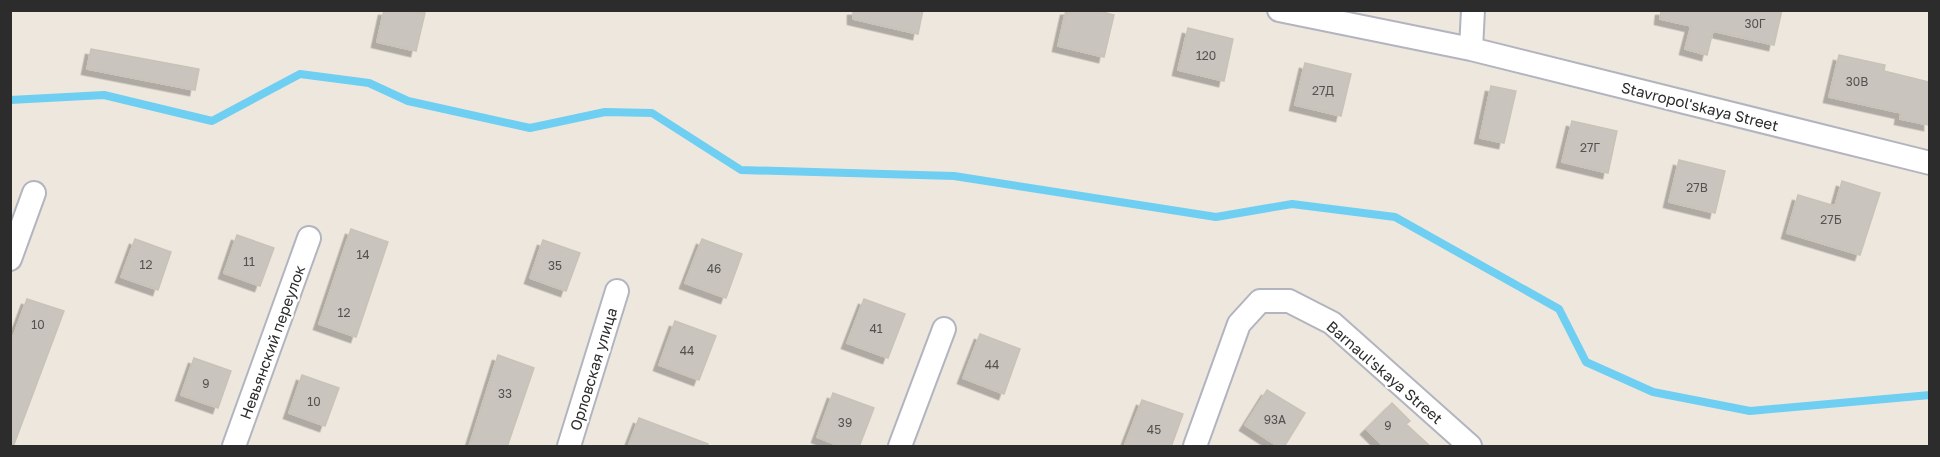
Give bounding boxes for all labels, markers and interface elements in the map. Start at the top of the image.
house number: 30Г [1744,16,1766,31]
house number: 120 [1196,48,1216,63]
house number: 30В [1846,74,1868,89]
street label: Stavropol'skaya Street [1620,78,1780,134]
house number: 27Д [1312,83,1334,98]
house number: 27Г [1580,140,1600,155]
house number: 27В [1686,180,1708,195]
house number: 27Б [1820,212,1842,227]
house number: 14 [356,247,370,262]
house number: 11 [243,254,255,269]
house number: 12 [140,257,152,272]
house number: 35 [548,258,562,273]
house number: 46 [707,261,721,276]
street label: Невьянский переулок [236,262,308,422]
house number: 12 [338,305,350,320]
street label: Орловская улица [566,305,620,433]
house number: 10 [31,317,45,332]
street label: Barnaul'skaya Street [1323,317,1447,427]
house number: 41 [869,321,883,336]
house number: 44 [680,343,694,358]
house number: 44 [985,357,999,372]
house number: 9 [202,376,210,391]
house number: 33 [498,386,512,401]
house number: 10 [307,394,321,409]
house number: 93А [1264,412,1286,427]
house number: 39 [838,415,852,430]
house number: 9 [1384,418,1392,433]
house number: 45 [1147,422,1161,437]

